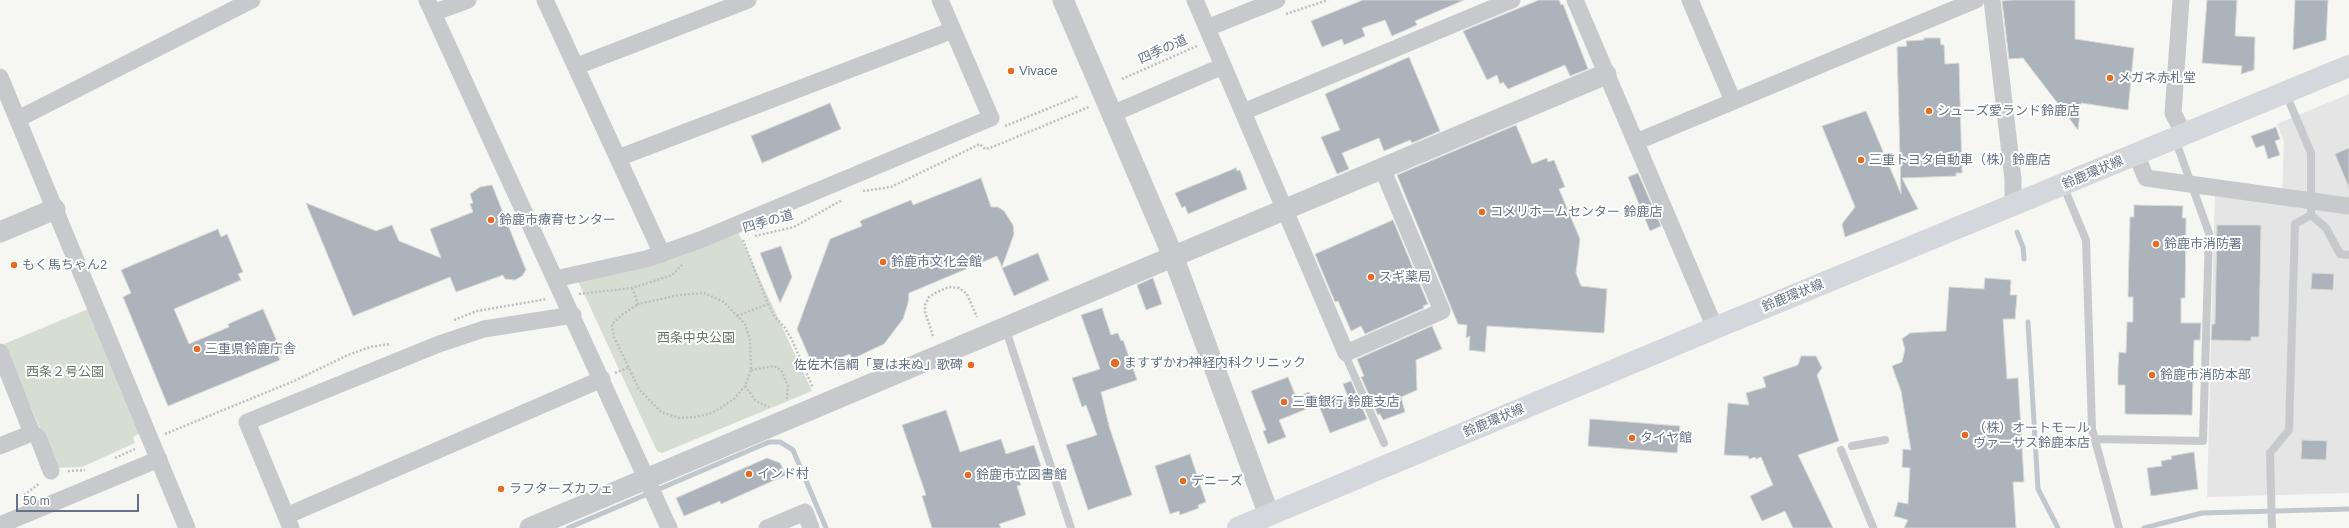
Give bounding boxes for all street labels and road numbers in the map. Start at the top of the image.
street label: 四季の道 [1136,32,1190,68]
street label: 鈴鹿環状線 [2060,153,2126,193]
street label: 四季の道 [741,207,795,237]
street label: 鈴鹿環状線 [1760,277,1826,315]
street label: 鈴鹿環状線 [1461,401,1527,441]

